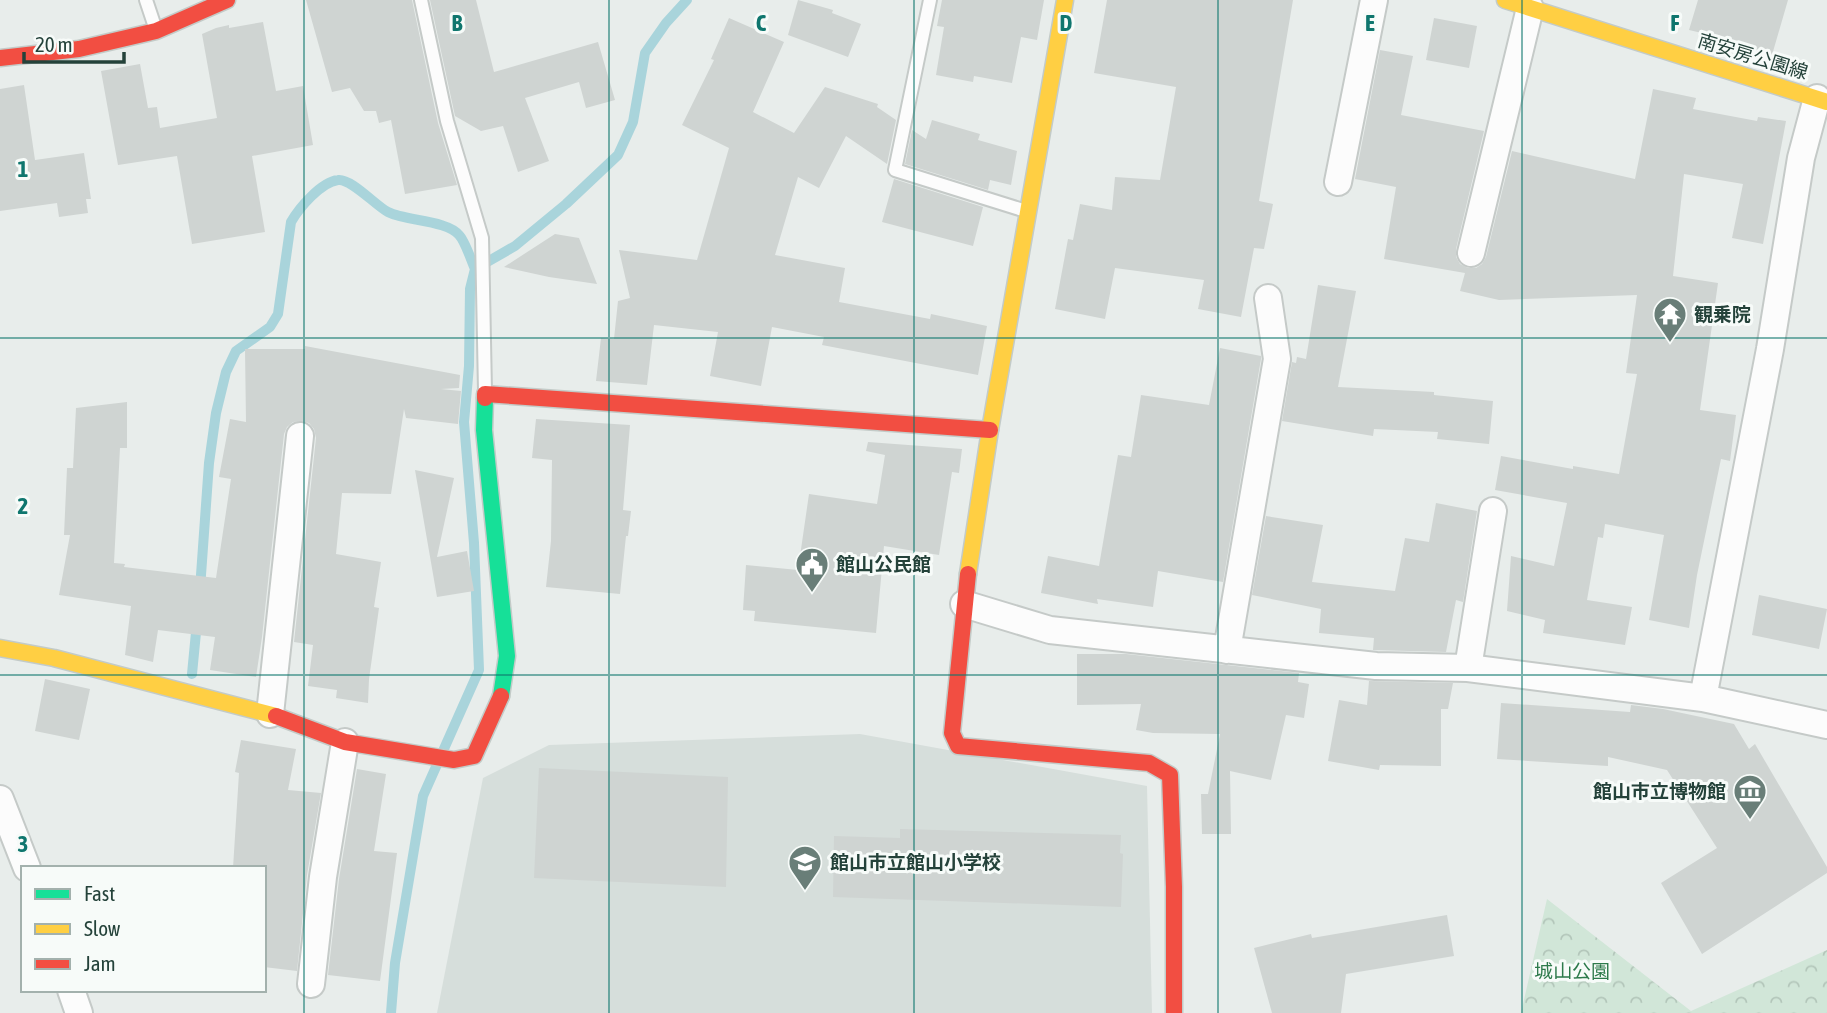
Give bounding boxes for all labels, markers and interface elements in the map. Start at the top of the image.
text: B [452,10,463,36]
text: C [756,10,767,36]
text: D [1060,10,1073,36]
text: E [1365,10,1375,36]
text: F [1670,10,1680,36]
scale bar [24,21,124,65]
street label: 南安房公園線 [1695,29,1811,83]
text: 20 m [35,32,73,56]
text: 1 [18,156,29,182]
temple icon: 観乗院 [1651,295,1689,344]
place label: 観乗院 [1694,303,1751,325]
text: 2 [18,493,28,519]
public building icon: 館山公民館 [793,545,831,594]
place label: 館山公民館 [836,553,931,575]
museum icon: 館山市立博物館 [1731,772,1769,821]
place label: 館山市立博物館 [1593,780,1726,802]
text: 3 [18,831,28,857]
school or university icon: 館山市立館山小学校 [786,843,824,892]
place label: 館山市立館山小学校 [830,851,1001,873]
legend [21,866,266,992]
text: Fast [84,881,115,905]
text: Slow [84,916,121,940]
text: Jam [84,951,116,975]
park label: 城山公園 [1534,960,1610,982]

